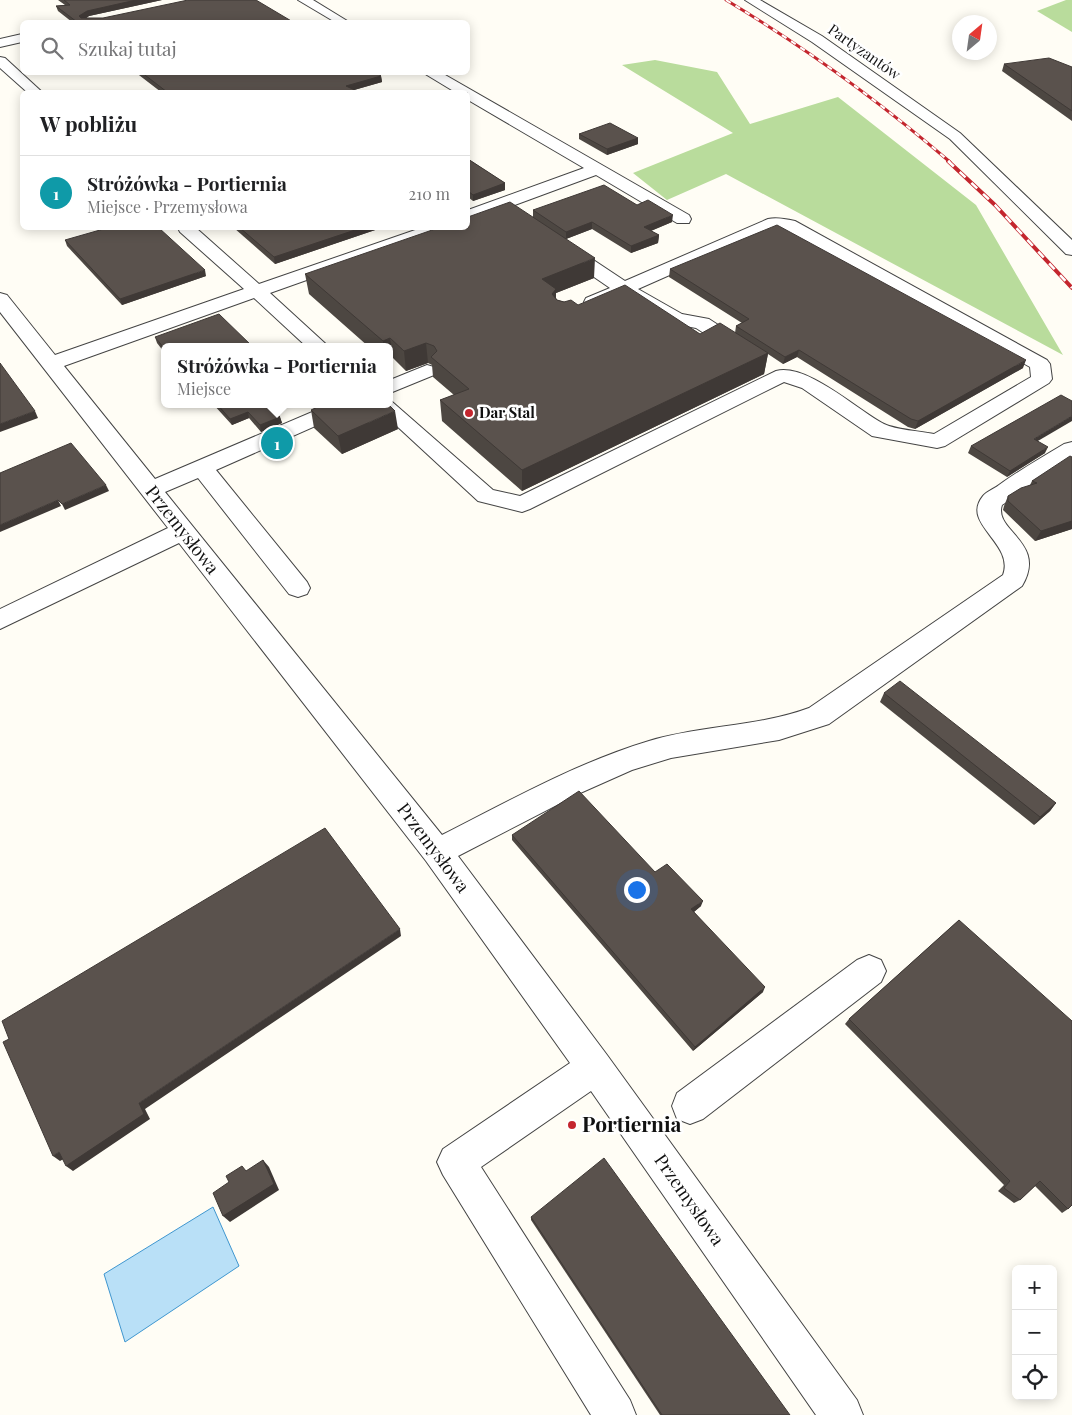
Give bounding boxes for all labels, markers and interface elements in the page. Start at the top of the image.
north arrow [952,15,997,60]
street label: Partyzantów [824,19,905,84]
search box [20,20,470,75]
icon: search [38,34,66,62]
text: Szukaj tutaj [78,35,177,61]
text: W pobliżu [40,109,137,137]
text: Stróżówka - Portiernia [87,170,287,196]
text: 1 [53,183,59,204]
text: 210 m [409,183,450,204]
text: Miejsce · Przemysłowa [87,196,248,217]
popup [161,343,393,408]
text: Stróżówka - Portiernia [177,352,377,378]
text: Miejsce [177,378,231,399]
place label: Dar Stal [479,402,535,422]
marker: Dar Stal [463,407,475,419]
pin: 1 [261,424,293,462]
street label: Przemysłowa [141,480,225,579]
street label: Przemysłowa [392,798,475,897]
your location [624,877,650,903]
place label: Portiernia [582,1109,682,1137]
marker: Portiernia [566,1119,578,1131]
street label: Przemysłowa [649,1149,730,1250]
map controls [1012,1265,1057,1400]
button: + [1012,1265,1057,1310]
button: − [1012,1310,1057,1355]
button: locate [1012,1355,1057,1400]

